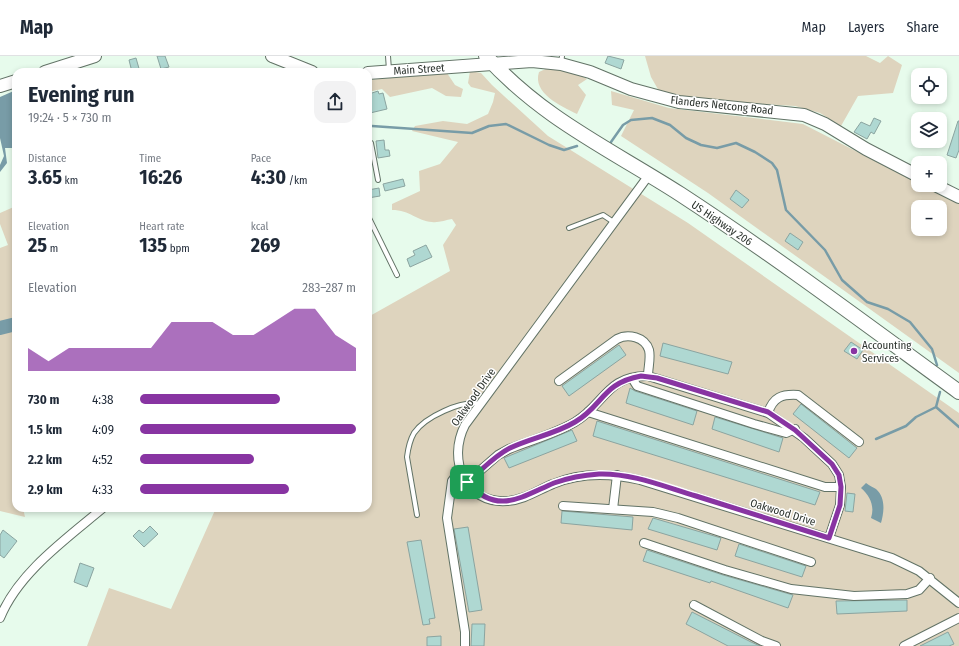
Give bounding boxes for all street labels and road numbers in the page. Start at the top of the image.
street label: Main Street [393,61,446,78]
street label: Flanders Netcong Road [670,94,774,117]
street label: US Highway 206 [689,198,755,249]
street label: Oakwood Drive [449,366,498,429]
street label: Oakwood Drive [749,496,817,529]

